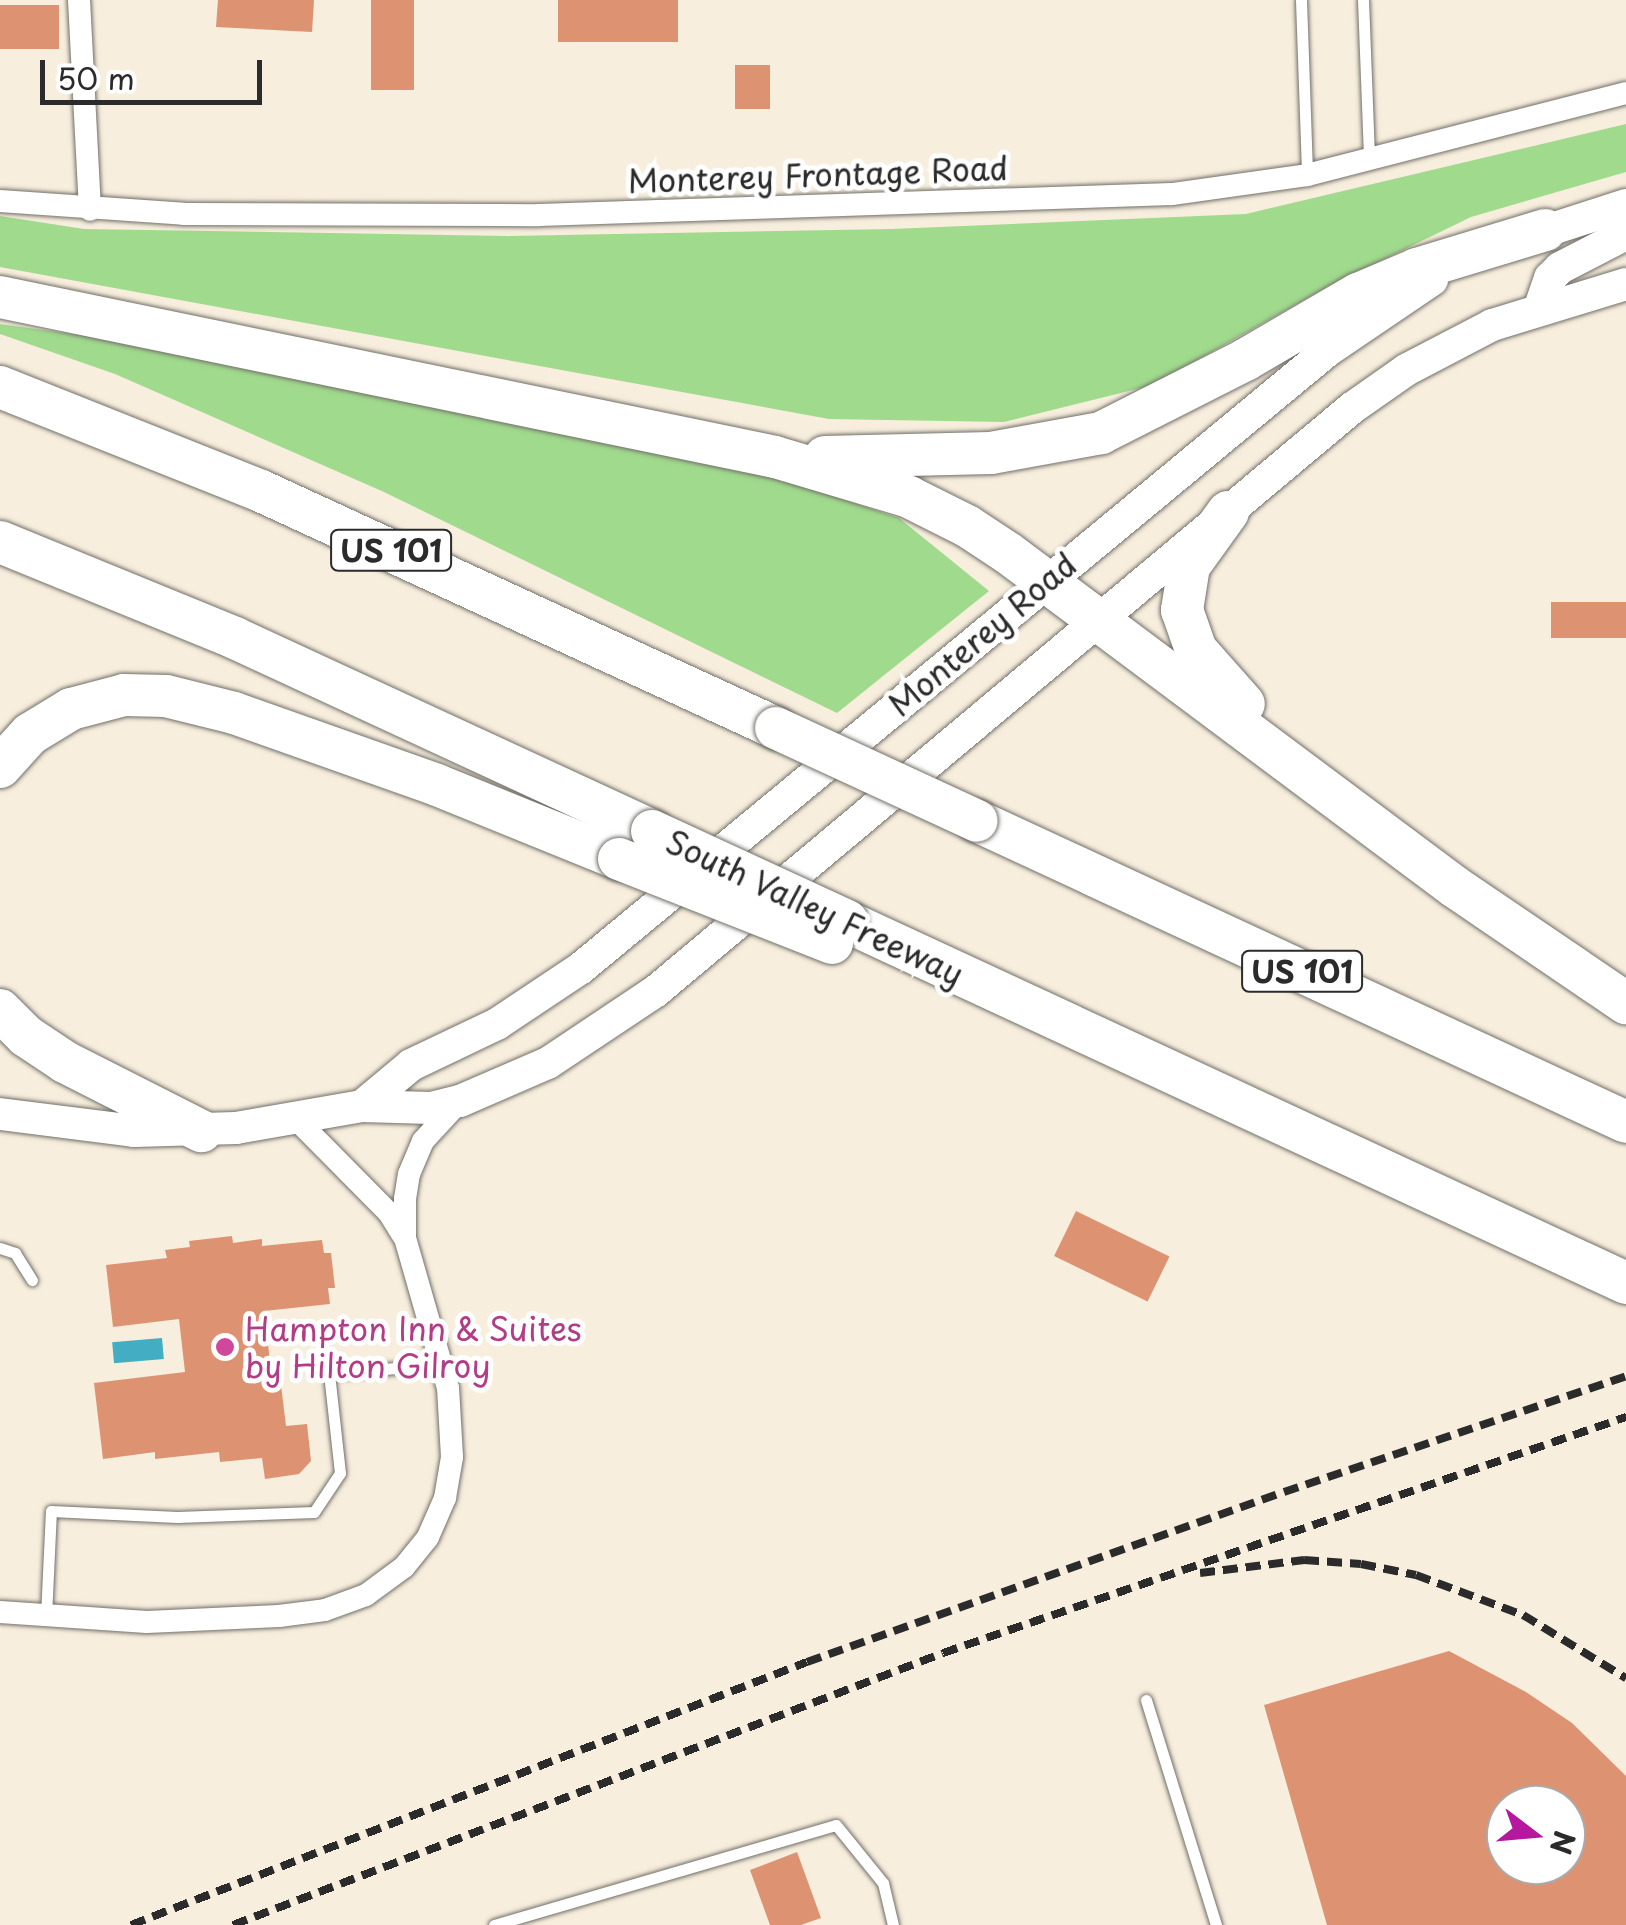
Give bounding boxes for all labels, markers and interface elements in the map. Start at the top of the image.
scale bar [45,40,268,102]
text: 50 m [57,55,135,100]
street label: Monterey Frontage Road [626,148,1010,200]
road number: US 101 [328,525,454,575]
street label: Monterey Road [880,544,1084,724]
street label: South Valley Freeway [657,820,973,994]
road number: US 101 [1240,946,1364,996]
place label: Hampton Inn & Suites by Hilton Gilroy [245,1310,584,1385]
marker: Hampton Inn & Suites by Hilton Gilroy [214,1336,236,1358]
north arrow [1486,1785,1586,1885]
text: N [1540,1826,1587,1859]

